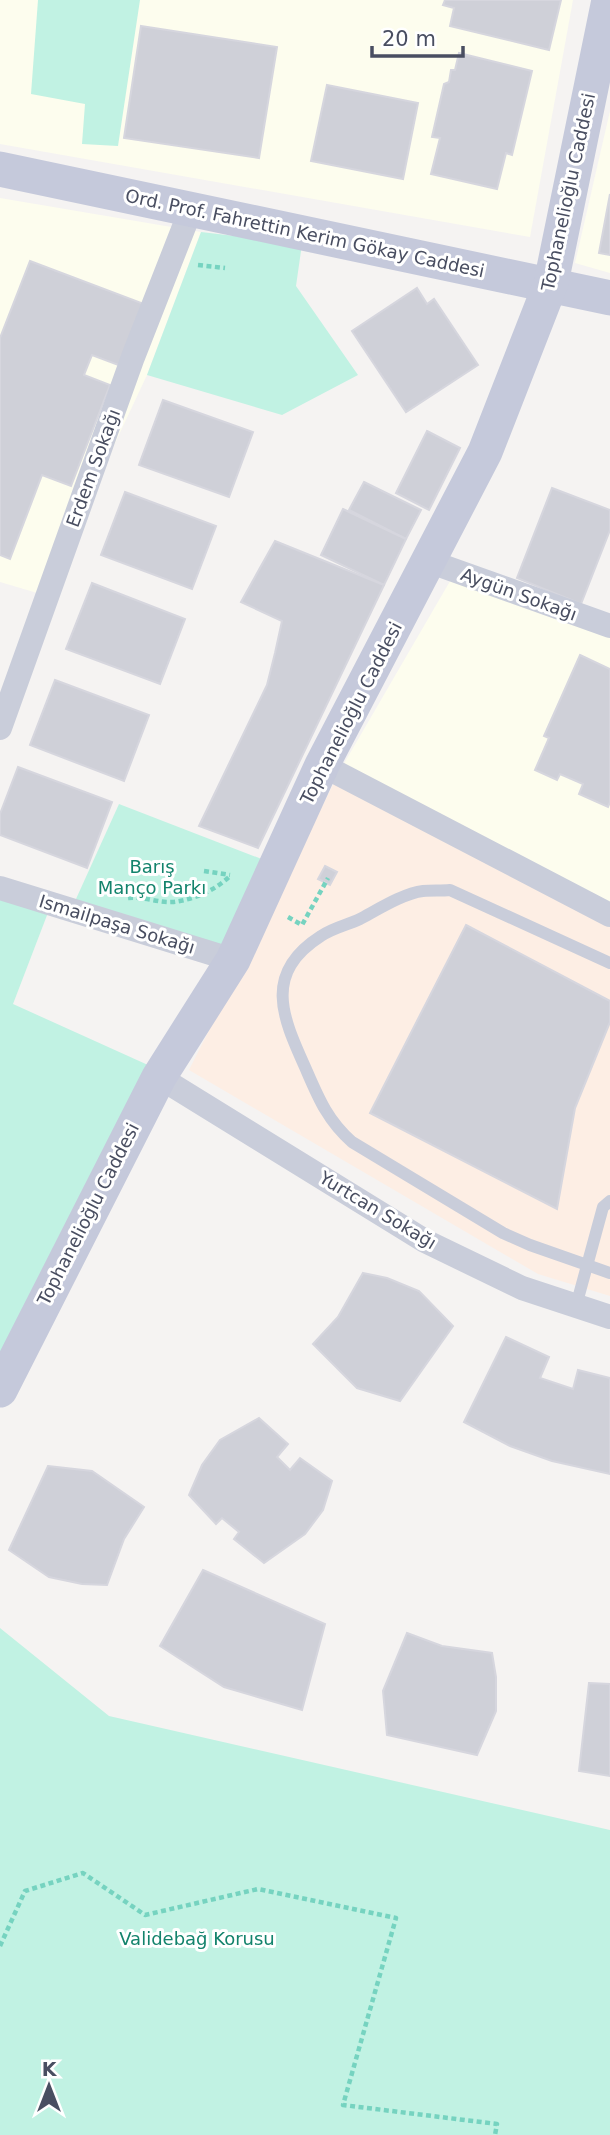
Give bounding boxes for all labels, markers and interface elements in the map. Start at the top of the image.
scale bar [372,14,463,58]
text: 20 m [382,27,436,51]
street label: Tophanelioğlu Caddesi [537,91,599,294]
street label: Ord. Prof. Fahrettin Kerim Gökay Caddesi [124,185,486,281]
street label: Erdem Sokağı [62,406,124,530]
street label: Aygün Sokağı [458,563,580,625]
street label: Tophanelioğlu Caddesi [295,618,406,809]
park label: Barış Manço Parkı [98,856,206,898]
street label: Ismailpaşa Sokağı [37,890,197,958]
street label: Tophanelioğlu Caddesi [32,1119,143,1310]
street label: Yurtcan Sokağı [315,1166,440,1253]
park label: Validebağ Korusu [119,1928,275,1949]
north arrow [14,2051,84,2121]
text: K [42,2058,58,2080]

